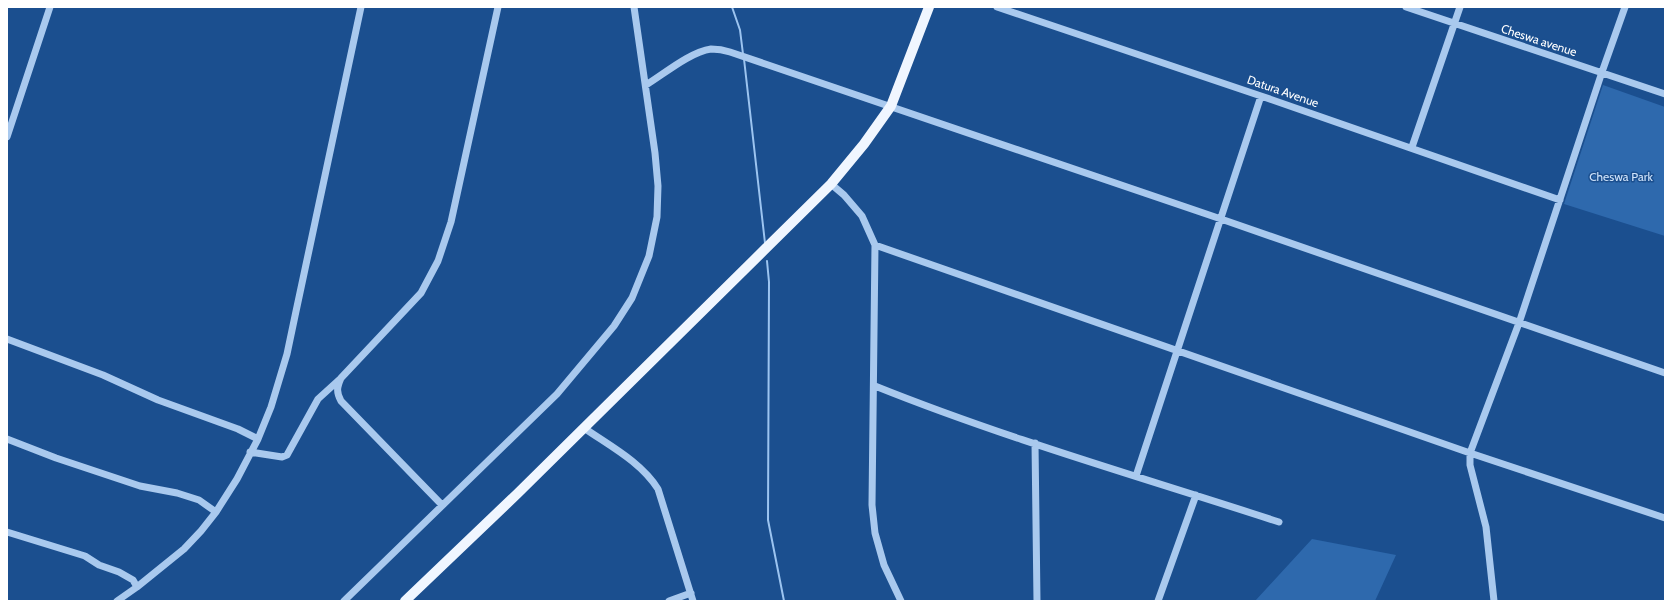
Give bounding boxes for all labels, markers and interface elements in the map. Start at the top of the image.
street label: Cheswa avenue [1499,21,1579,59]
street label: Datura Avenue [1245,72,1321,110]
park label: Cheswa Park [1589,169,1653,184]

